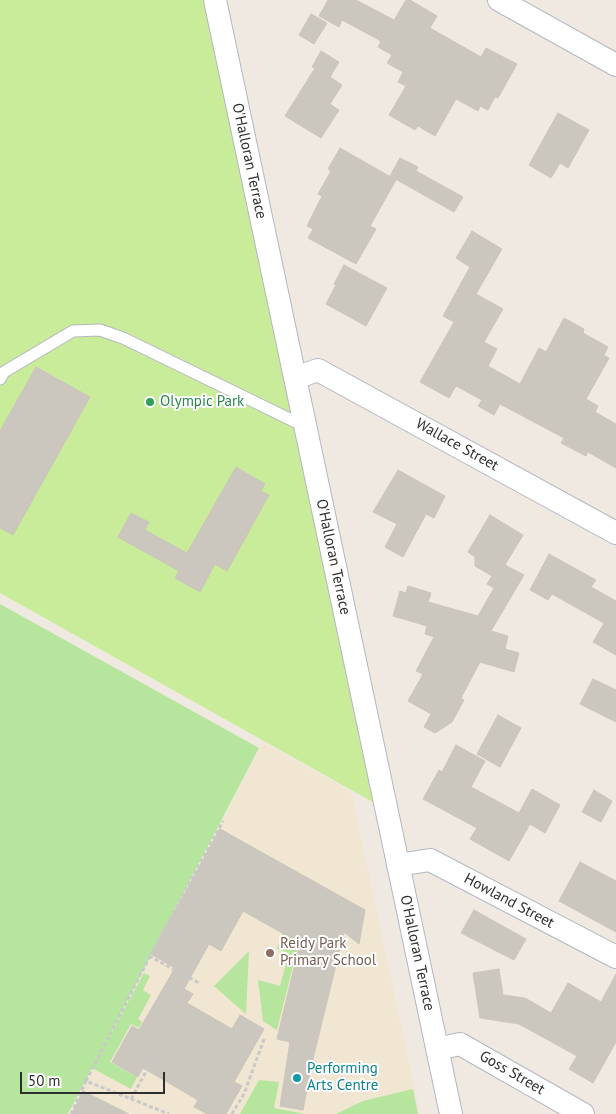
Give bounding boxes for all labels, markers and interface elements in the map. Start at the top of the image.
street label: O'Halloran Terrace [228,102,270,220]
place label: Olympic Park [160,393,244,411]
marker: Olympic Park [144,396,156,408]
street label: Wallace Street [412,415,502,475]
street label: O'Halloran Terrace [312,498,354,616]
street label: Howland Street [461,870,557,932]
street label: O'Halloran Terrace [396,894,438,1012]
place label: Reidy Park Primary School [280,935,376,970]
marker: Reidy Park Primary School [264,947,276,959]
street label: Goss Street [476,1047,548,1099]
place label: Performing Arts Centre [307,1060,378,1095]
scale bar [22,1062,168,1094]
text: 50 m [28,1071,61,1090]
marker: Performing Arts Centre [291,1072,303,1084]

